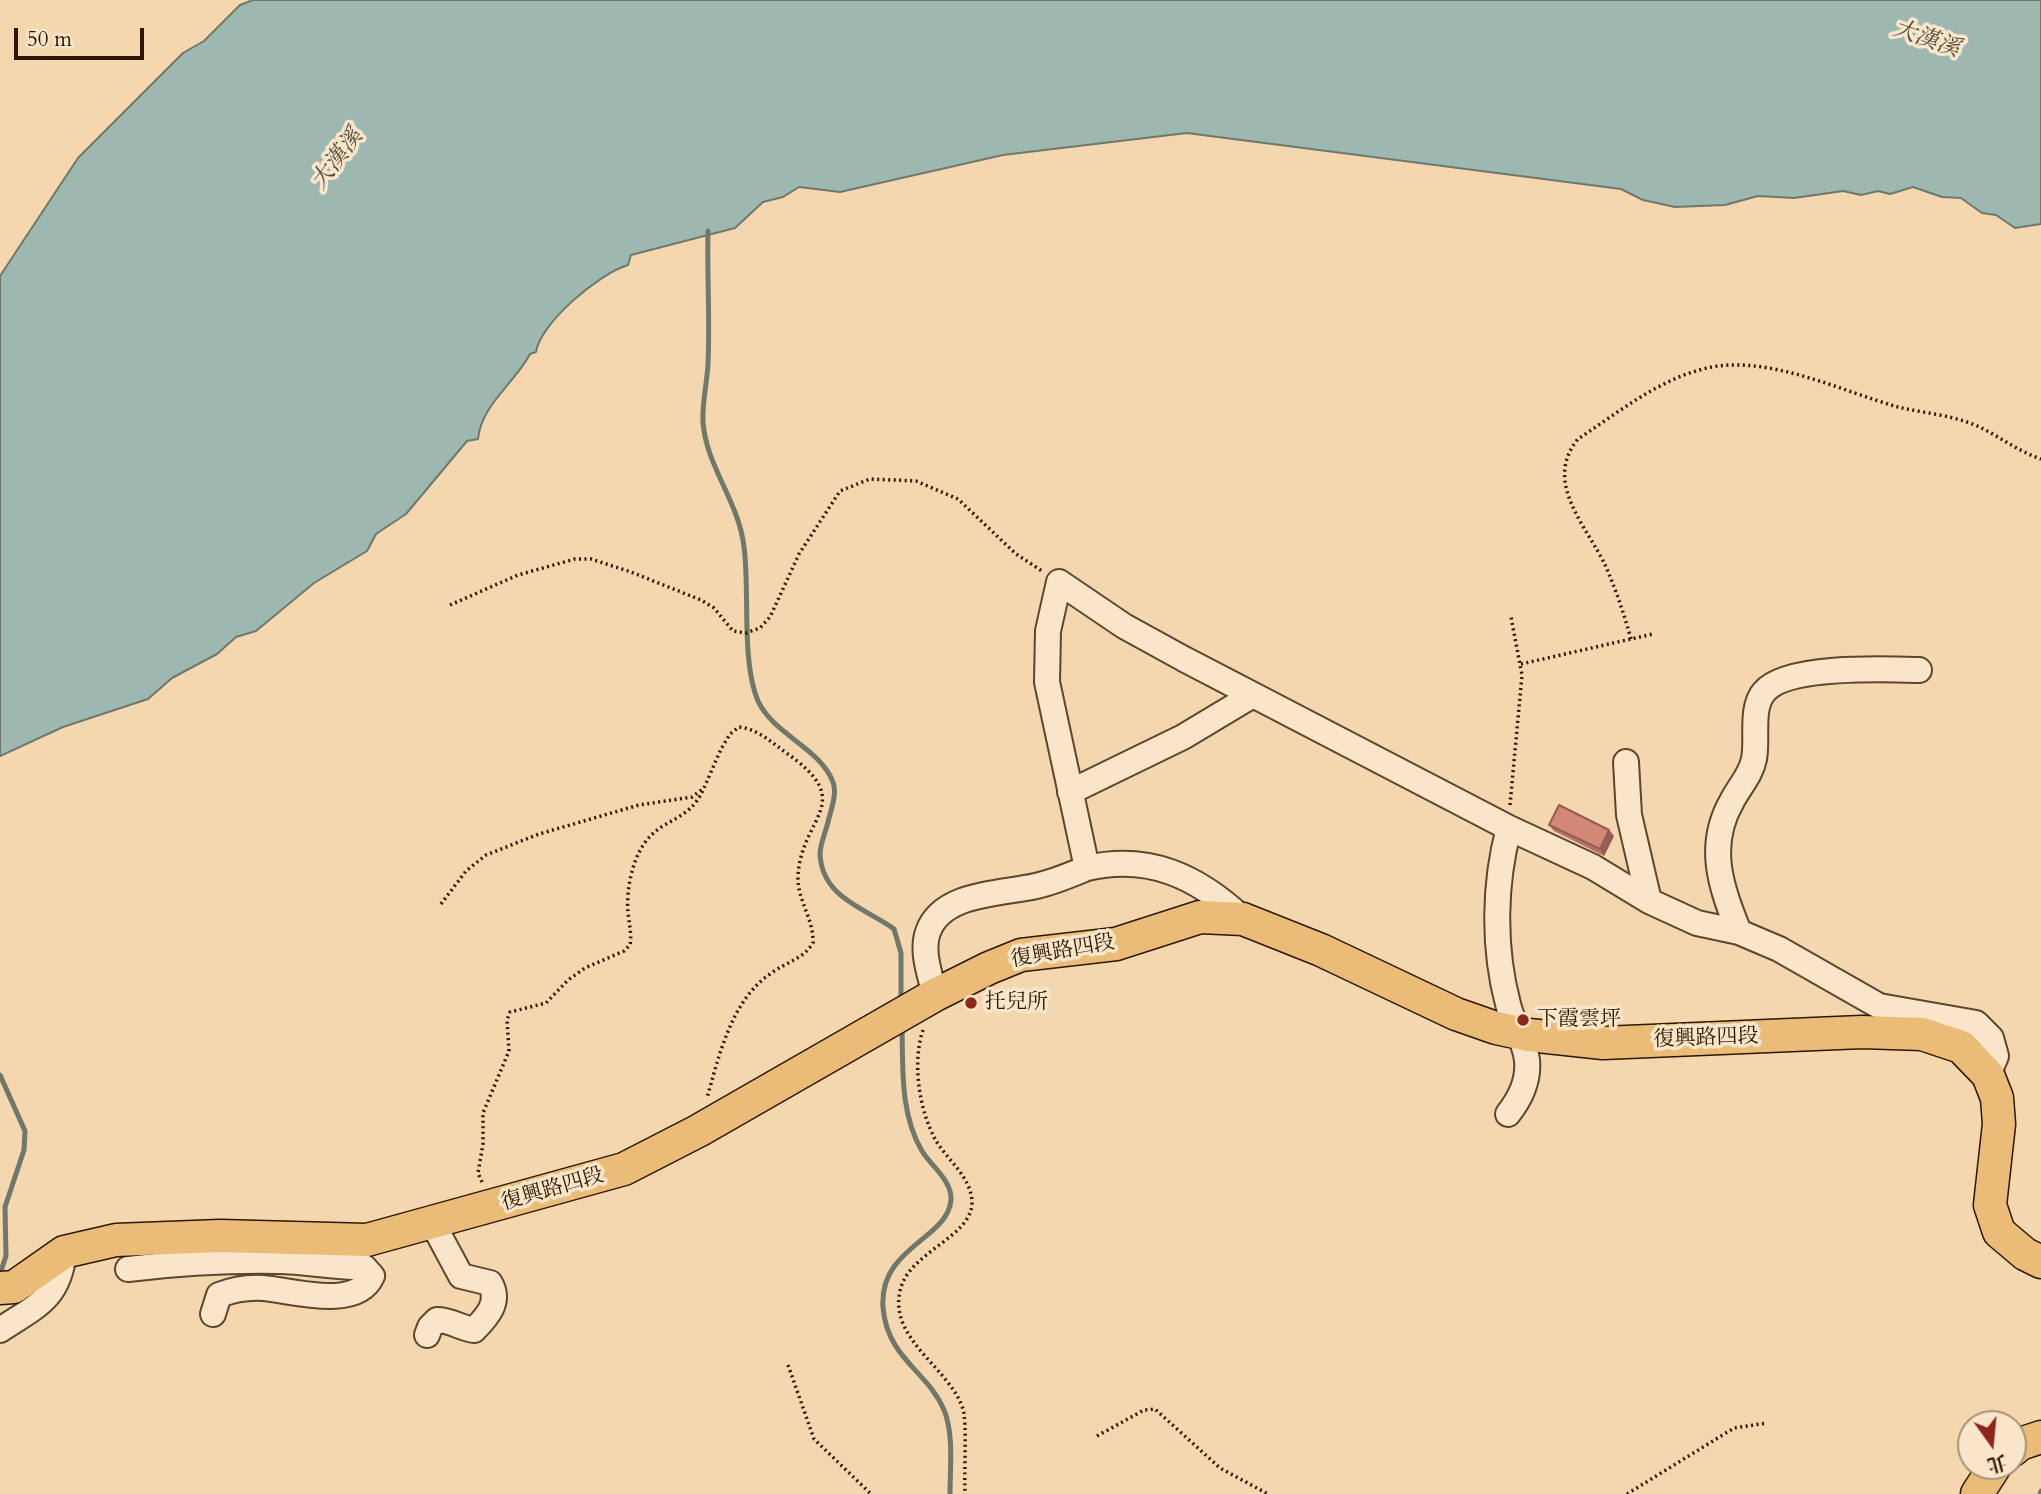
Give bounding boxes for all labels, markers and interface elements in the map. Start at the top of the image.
scale bar [18,14,147,58]
water label: 大漢溪 [1889,16,1963,64]
text: 50 m [27,25,72,54]
water label: 大漢溪 [306,124,370,196]
street label: 復興路四段 [1009,930,1117,974]
place label: 托兒所 [985,990,1048,1016]
marker: 托兒所 [963,995,979,1011]
place label: 下霞雲坪 [1537,1007,1621,1033]
marker: 下霞雲坪 [1515,1012,1531,1028]
street label: 復興路四段 [1653,1025,1759,1053]
street label: 復興路四段 [499,1163,607,1217]
north arrow [1957,1410,2027,1480]
text: 北 [1984,1448,2009,1478]

